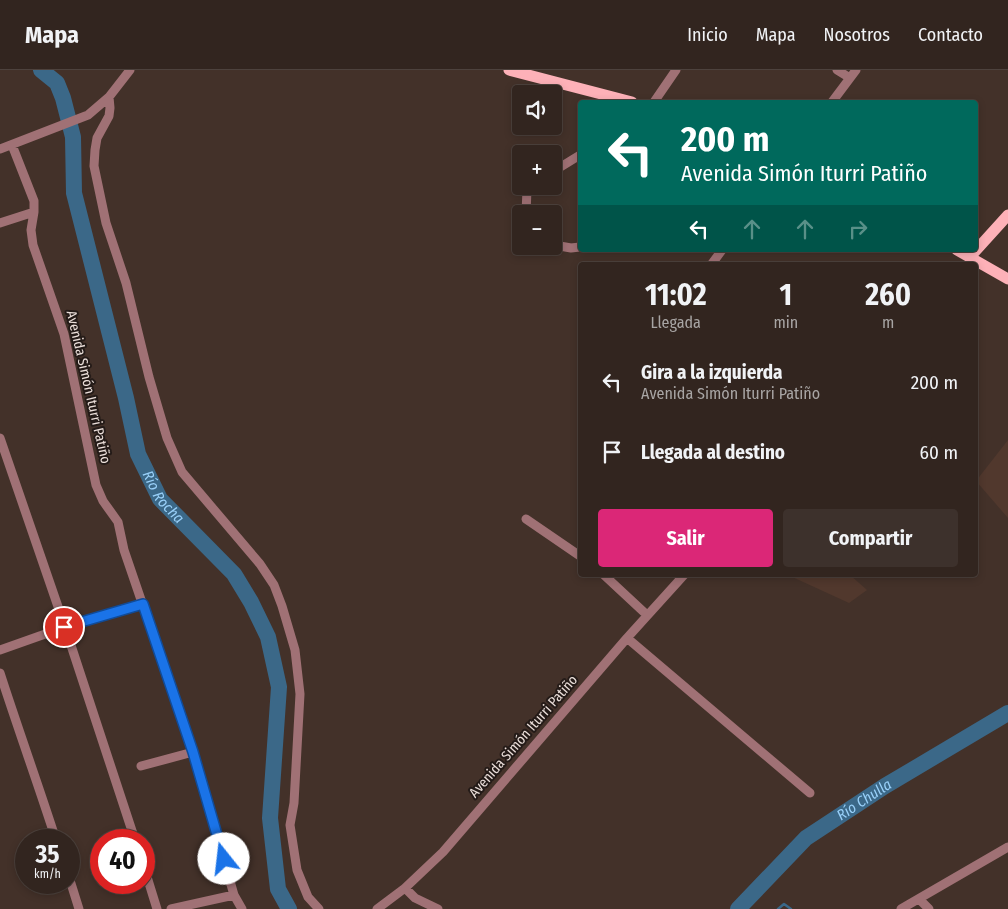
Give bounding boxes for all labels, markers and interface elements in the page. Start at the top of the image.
text: Mapa [25,21,79,49]
text: Inicio [687,24,728,46]
text: Mapa [756,24,796,46]
text: Nosotros [824,24,890,46]
text: Contacto [918,24,983,46]
map controls [512,85,562,255]
button: sound [512,85,562,135]
text: 200 m [681,118,769,160]
icon: left [598,120,663,185]
button: + [512,145,562,195]
text: Avenida Simón Iturri Patiño [681,160,927,187]
button: − [512,205,562,255]
icon: left [685,215,713,243]
icon: ahead [738,215,766,243]
icon: ahead [791,215,819,243]
icon: right [844,215,872,243]
text: 11:02 [645,277,707,313]
text: 1 [780,277,792,313]
text: 260 [865,277,911,313]
street label: Avenida Simón Iturri Patiño [63,309,114,465]
text: Llegada [651,313,701,332]
text: min [773,313,798,332]
text: m [882,313,894,332]
text: Gira a la izquierda [641,361,783,384]
icon: left [598,368,626,396]
text: 200 m [911,371,958,394]
text: Avenida Simón Iturri Patiño [641,384,820,403]
icon: arrive [598,438,626,466]
text: Llegada al destino [641,441,785,464]
text: 60 m [920,441,958,464]
water label: Río Rocha [139,468,188,527]
button: Salir [598,509,773,567]
button: Compartir [783,509,958,567]
pin [43,606,85,648]
icon: arrive [50,613,78,641]
street label: Avenida Simón Iturri Patiño [466,672,581,801]
water label: Río Chulla [833,775,895,824]
speed limit sign: 40 [90,829,155,894]
position arrow [197,832,249,884]
text: 35 [35,840,60,870]
text: km/h [34,867,61,881]

